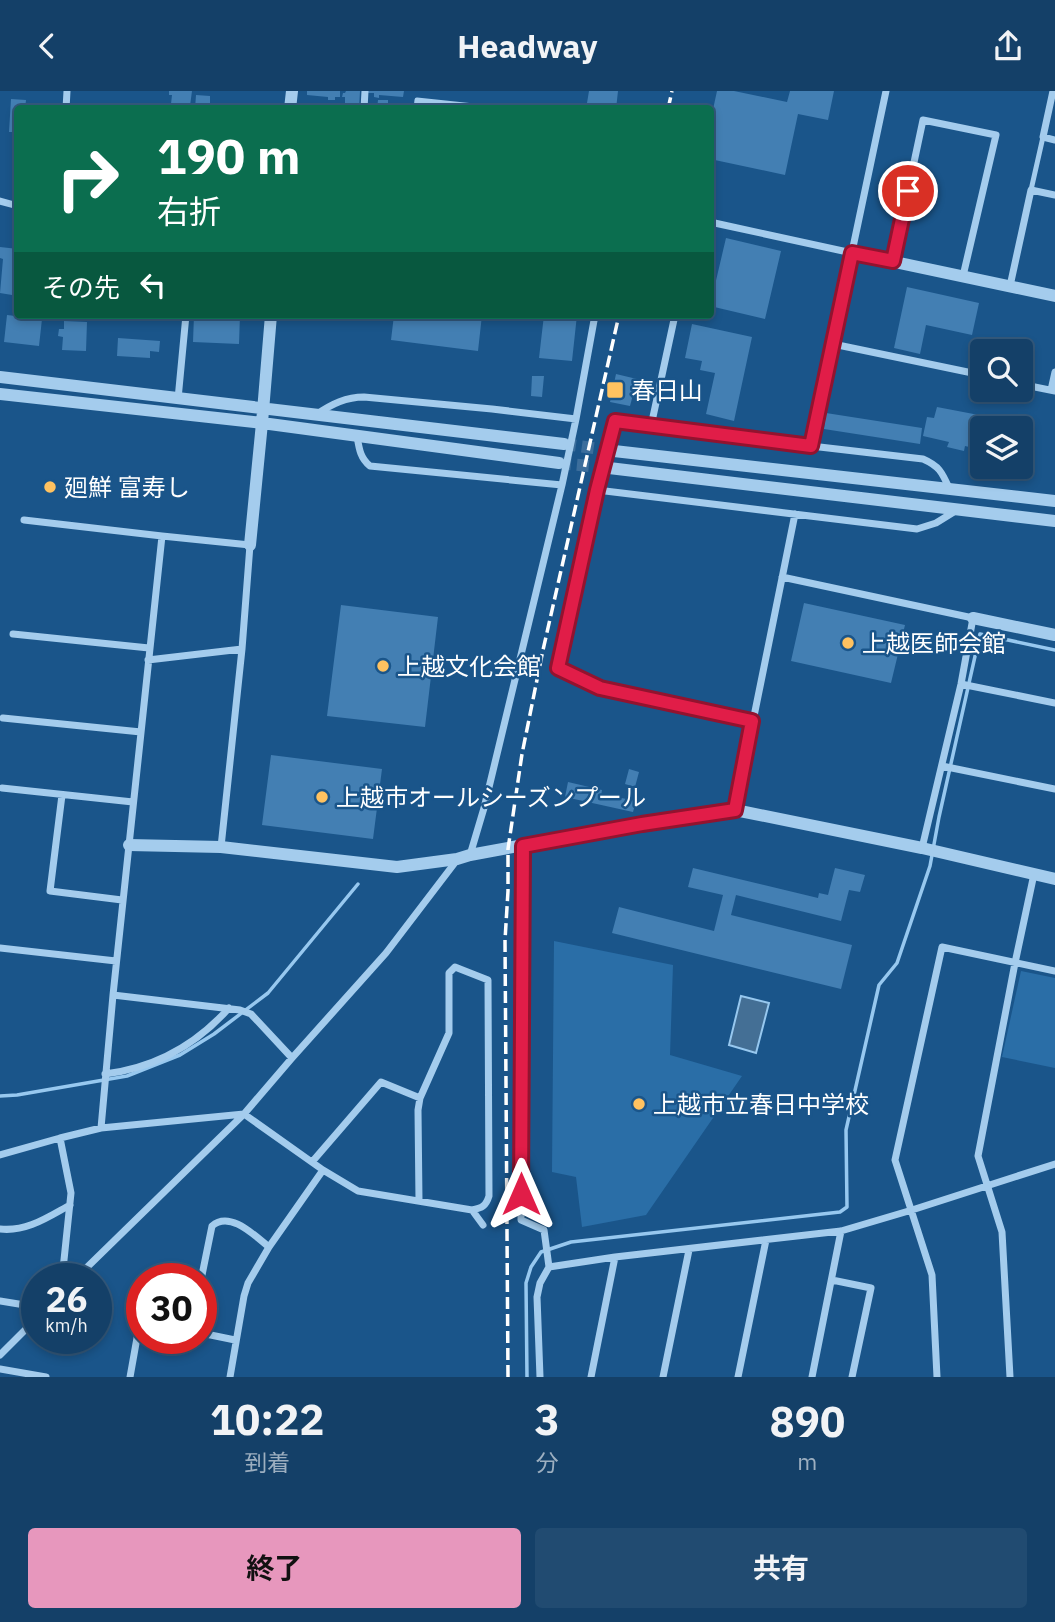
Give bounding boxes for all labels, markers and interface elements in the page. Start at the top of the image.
text: Headway [457,25,598,67]
icon: back [28,27,66,65]
icon: share [989,27,1027,65]
text: 190 m [157,124,301,187]
icon: right [42,133,133,224]
pin [878,161,938,221]
icon: arrive [889,172,927,210]
text: 右折 [157,190,221,232]
icon: left [134,266,172,304]
text: その先 [42,270,120,304]
map controls [970,339,1033,479]
button: search [970,339,1033,402]
place label: 春日山 [631,374,703,406]
marker: 春日山 [605,380,625,400]
button: layers [970,416,1033,479]
place label: 廻鮮 富寿し [64,471,190,503]
marker: 廻鮮 富寿し [42,479,58,495]
place label: 上越医師会館 [862,627,1006,659]
marker: 上越医師会館 [840,635,856,651]
place label: 上越文化会館 [397,650,541,682]
marker: 上越文化会館 [375,658,391,674]
place label: 上越市オールシーズンプール [336,781,646,813]
marker: 上越市オールシーズンプール [314,789,330,805]
place label: 上越市立春日中学校 [653,1088,869,1120]
marker: 上越市立春日中学校 [631,1096,647,1112]
position arrow [484,1157,558,1231]
speed limit sign: 30 [126,1263,217,1354]
text: 26 [45,1276,88,1322]
text: km/h [45,1314,88,1337]
text: 10:22 [210,1392,325,1447]
text: 3 [534,1392,560,1447]
text: 890 [770,1394,845,1449]
text: m [797,1446,817,1476]
text: 到着 [244,1447,290,1477]
text: 分 [536,1447,559,1477]
button: 終了 [28,1528,521,1608]
button: 共有 [535,1528,1027,1608]

